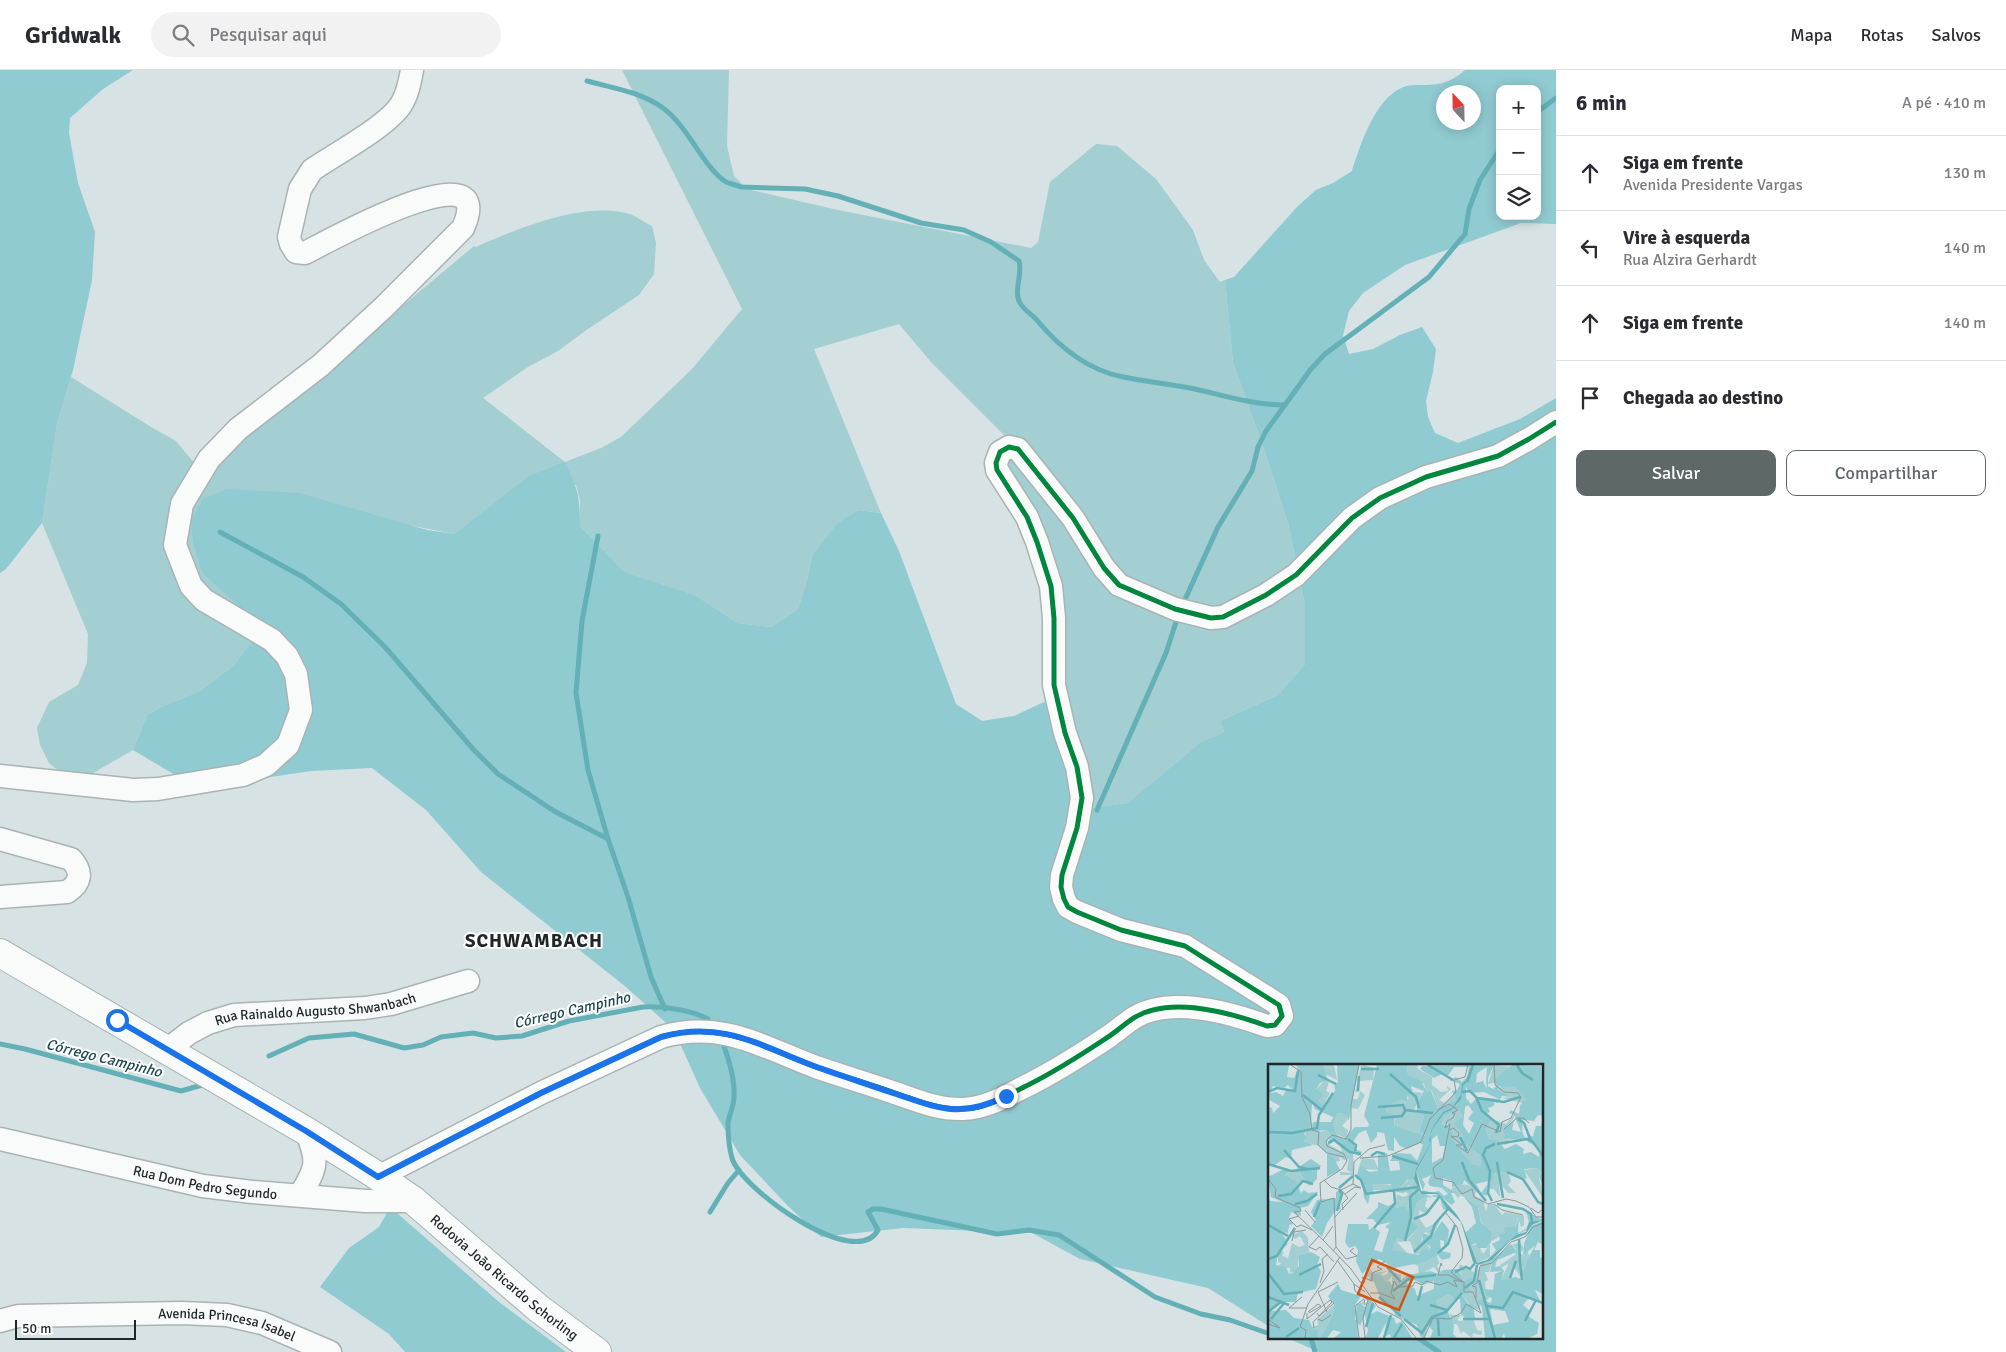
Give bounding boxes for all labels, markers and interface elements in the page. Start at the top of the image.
search box [151,12,501,57]
text: Gridwalk [25,20,121,50]
icon: search [169,21,197,49]
text: Pesquisar aqui [209,23,327,47]
text: Mapa [1790,24,1833,46]
text: Rotas [1861,24,1904,46]
text: Salvos [1932,24,1981,46]
north arrow [1436,85,1481,130]
map controls [1496,85,1541,220]
button: + [1496,85,1541,130]
text: 6 min [1576,90,1627,116]
text: A pé · 410 m [1902,93,1986,113]
button: − [1496,130,1541,175]
text: Siga em frente [1623,151,1743,175]
icon: ahead [1576,159,1604,187]
text: 130 m [1944,163,1986,183]
button: layers [1496,175,1541,220]
text: Avenida Presidente Vargas [1623,175,1803,195]
text: Vire à esquerda [1623,226,1750,250]
icon: left [1576,234,1604,262]
text: 140 m [1944,238,1986,258]
text: Rua Alzira Gerhardt [1623,250,1757,270]
icon: ahead [1576,309,1604,337]
text: Siga em frente [1623,311,1743,335]
text: 140 m [1944,313,1986,333]
icon: arrive [1576,384,1604,412]
text: Chegada ao destino [1623,386,1783,410]
button: Salvar [1576,450,1776,496]
button: Compartilhar [1786,450,1986,496]
district label: SCHWAMBACH [465,929,603,953]
water label: Córrego Campinho [512,988,633,1032]
street label: Rua Rainaldo Augusto Shwanbach [213,989,418,1029]
route start [106,1009,129,1032]
water label: Córrego Campinho [44,1035,165,1081]
inset map [1268,1064,1544,1340]
route end [995,1085,1018,1108]
street label: Rua Dom Pedro Segundo [131,1162,278,1203]
street label: Rodovia João Ricardo Schorling [427,1211,581,1344]
street label: Avenida Princesa Isabel [158,1305,298,1345]
scale bar [15,1317,136,1340]
text: 50 m [22,1320,51,1337]

